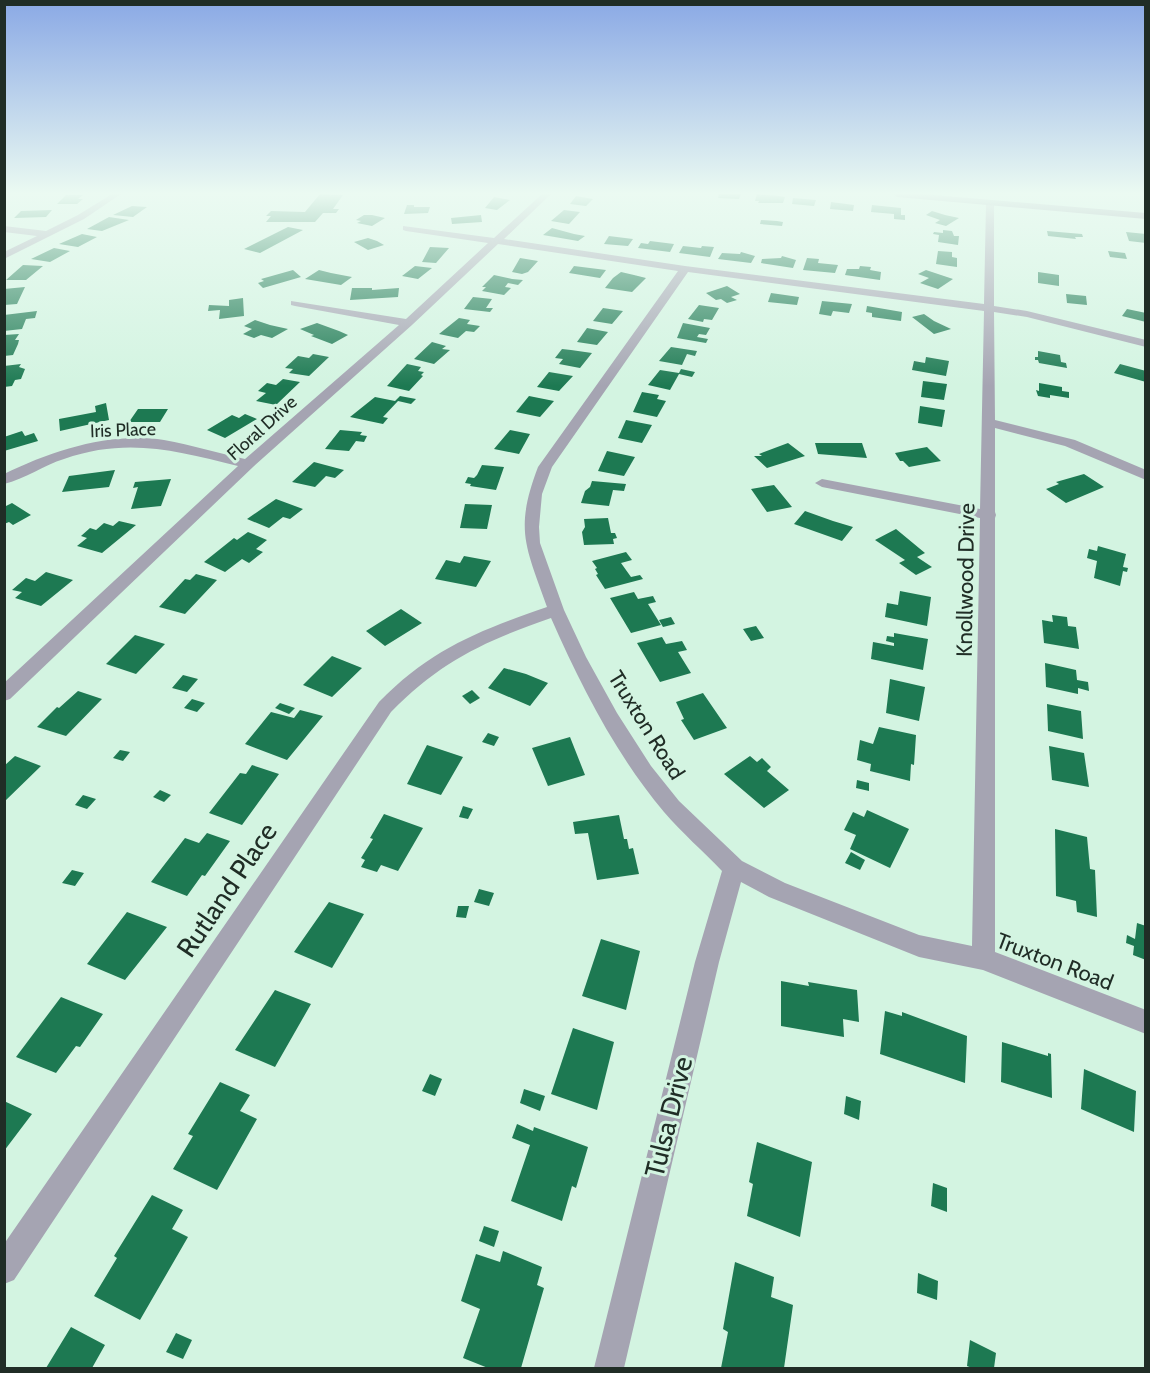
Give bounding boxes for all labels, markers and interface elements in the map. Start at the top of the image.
street label: Floral Drive [223,391,301,465]
street label: Iris Place [90,418,156,442]
street label: Knollwood Drive [951,503,980,657]
street label: Truxton Road [603,666,691,785]
street label: Rutland Place [170,816,284,963]
street label: Truxton Road [993,927,1117,996]
street label: Tulsa Drive [638,1053,699,1181]

